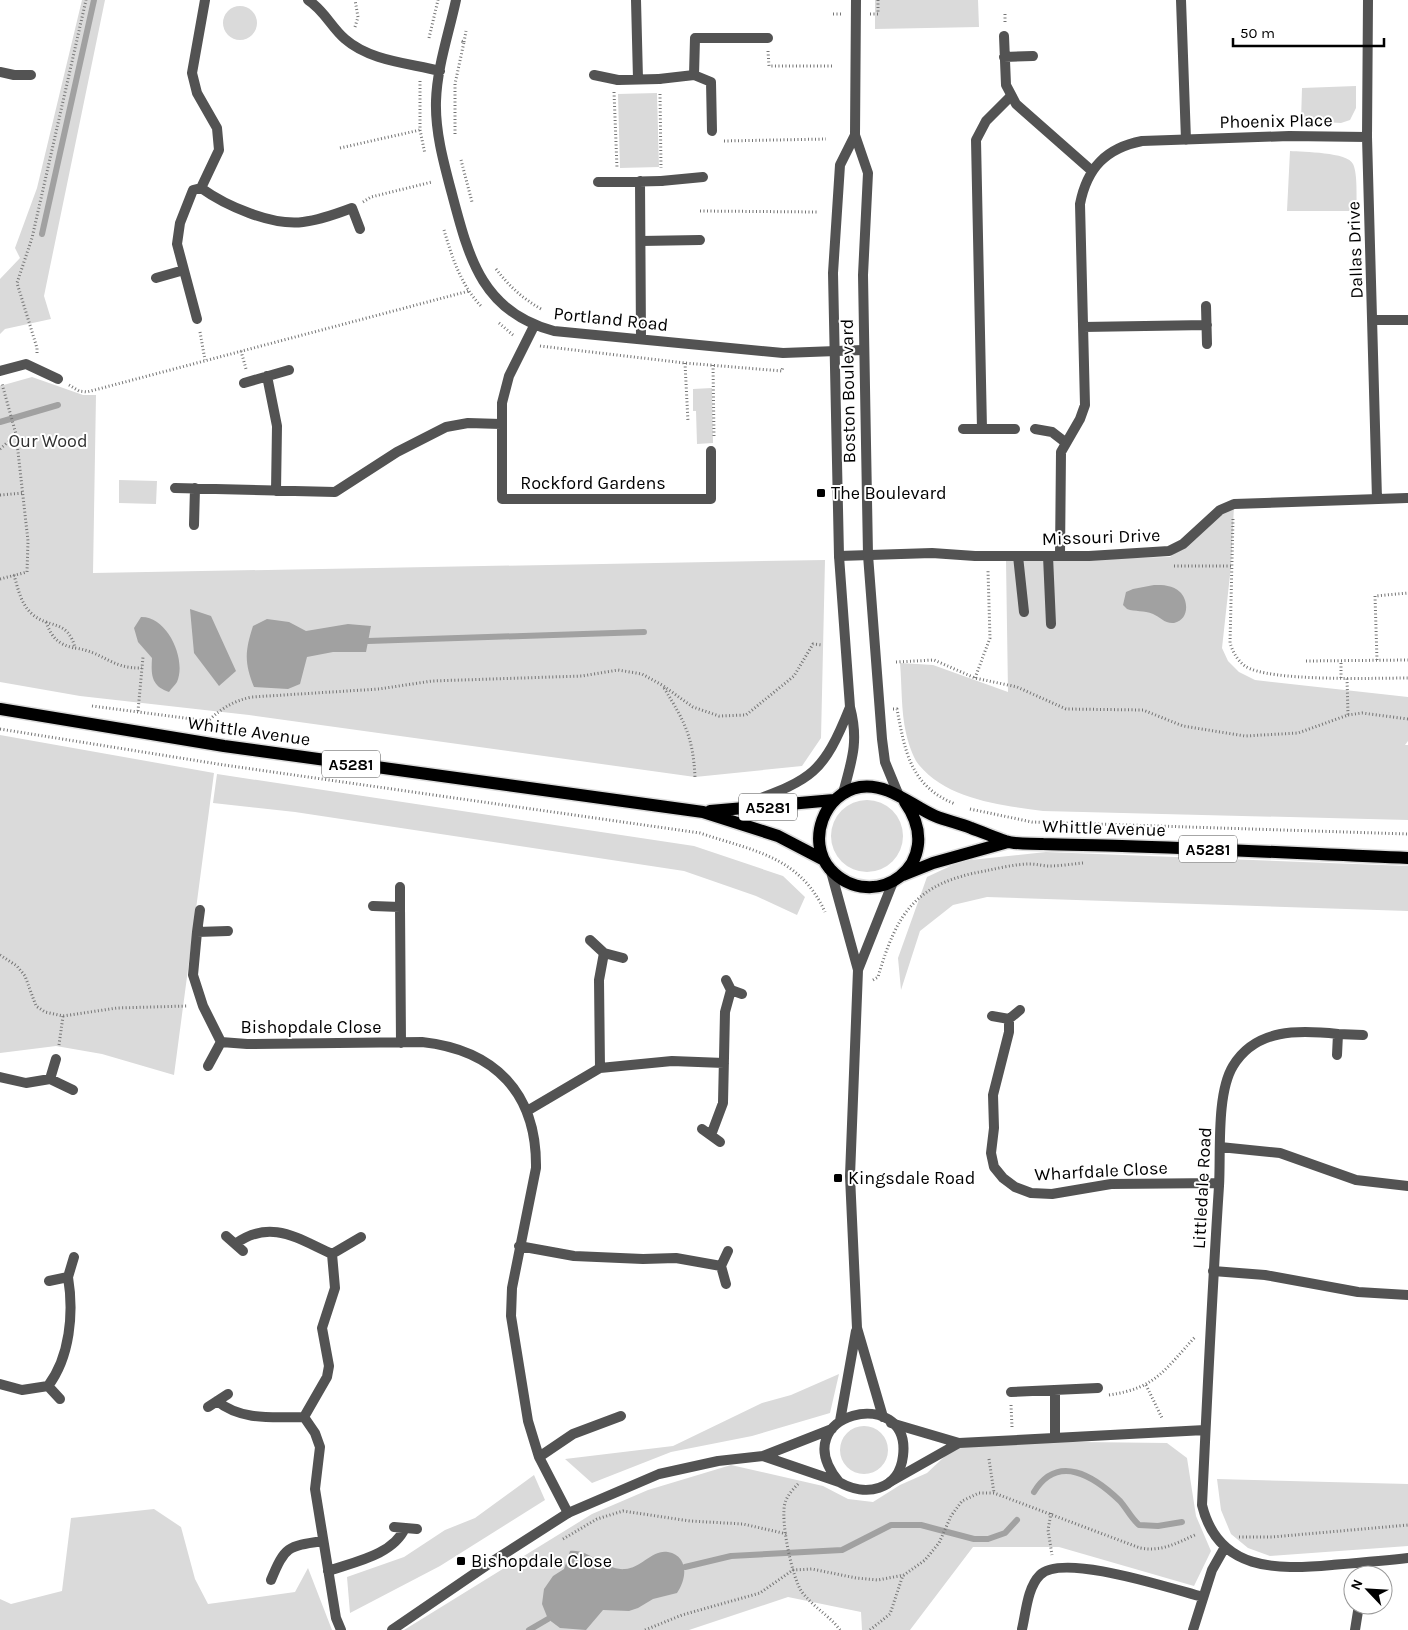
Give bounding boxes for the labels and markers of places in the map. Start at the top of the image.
place label: The Boulevard [831,482,947,504]
marker: The Boulevard [815,487,827,499]
place label: Kingsdale Road [848,1167,975,1189]
marker: Kingsdale Road [832,1172,844,1184]
place label: Bishopdale Close [471,1550,612,1572]
marker: Bishopdale Close [455,1555,467,1567]

